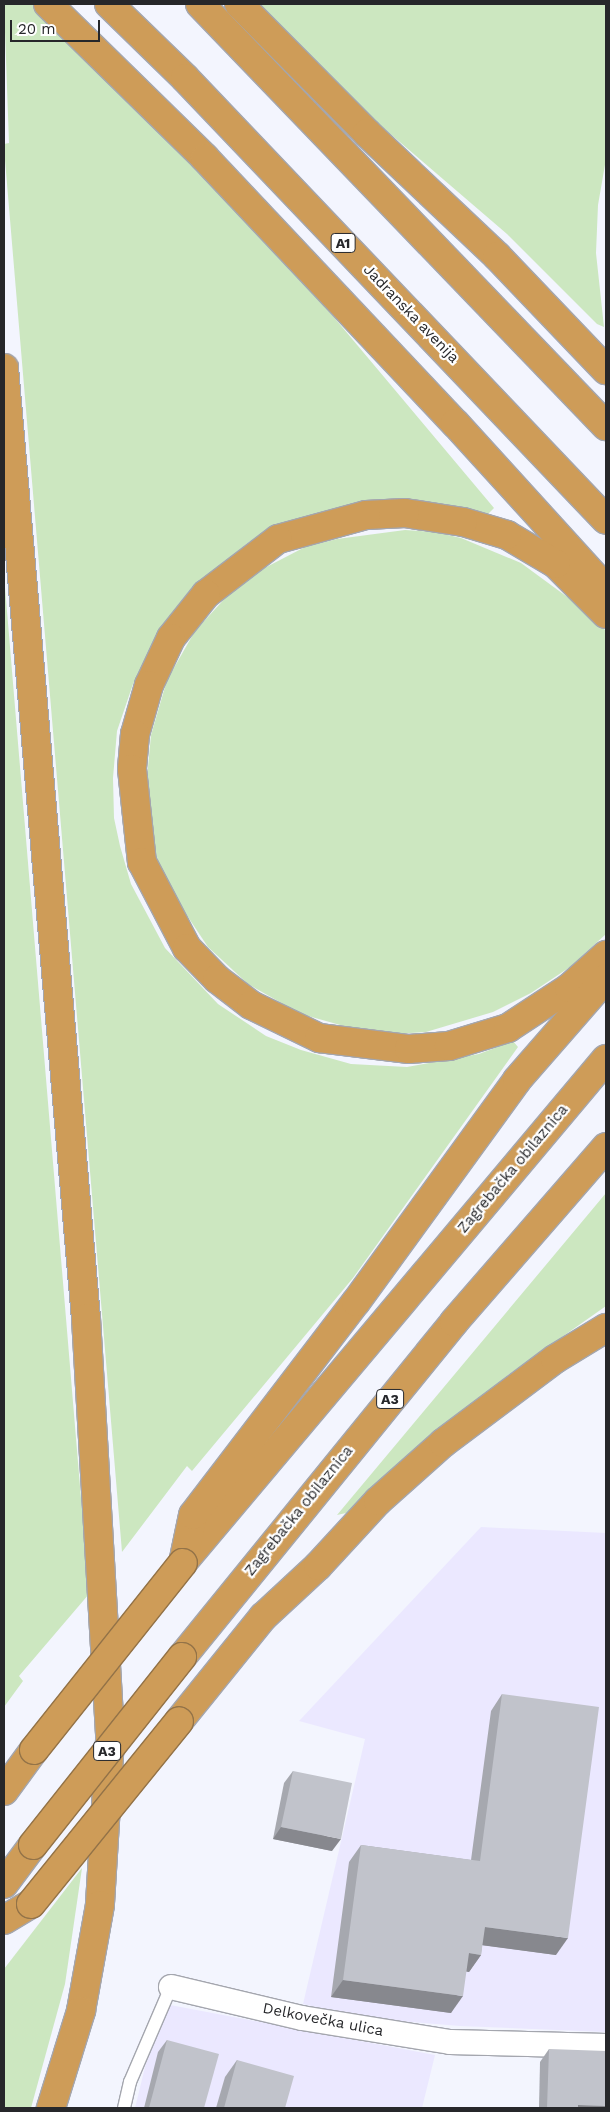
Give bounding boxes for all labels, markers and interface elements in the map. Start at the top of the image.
scale bar [12,10,102,42]
text: 20 m [18,20,56,38]
road number: A1 [330,232,356,254]
street label: Jadranska avenija [359,261,463,367]
street label: Zagrebačka obilaznica [454,1101,572,1237]
road number: A3 [375,1388,405,1410]
street label: Zagrebačka obilaznica [241,1442,357,1580]
road number: A3 [92,1740,122,1762]
street label: Delkovečka ulica [261,1999,385,2041]

